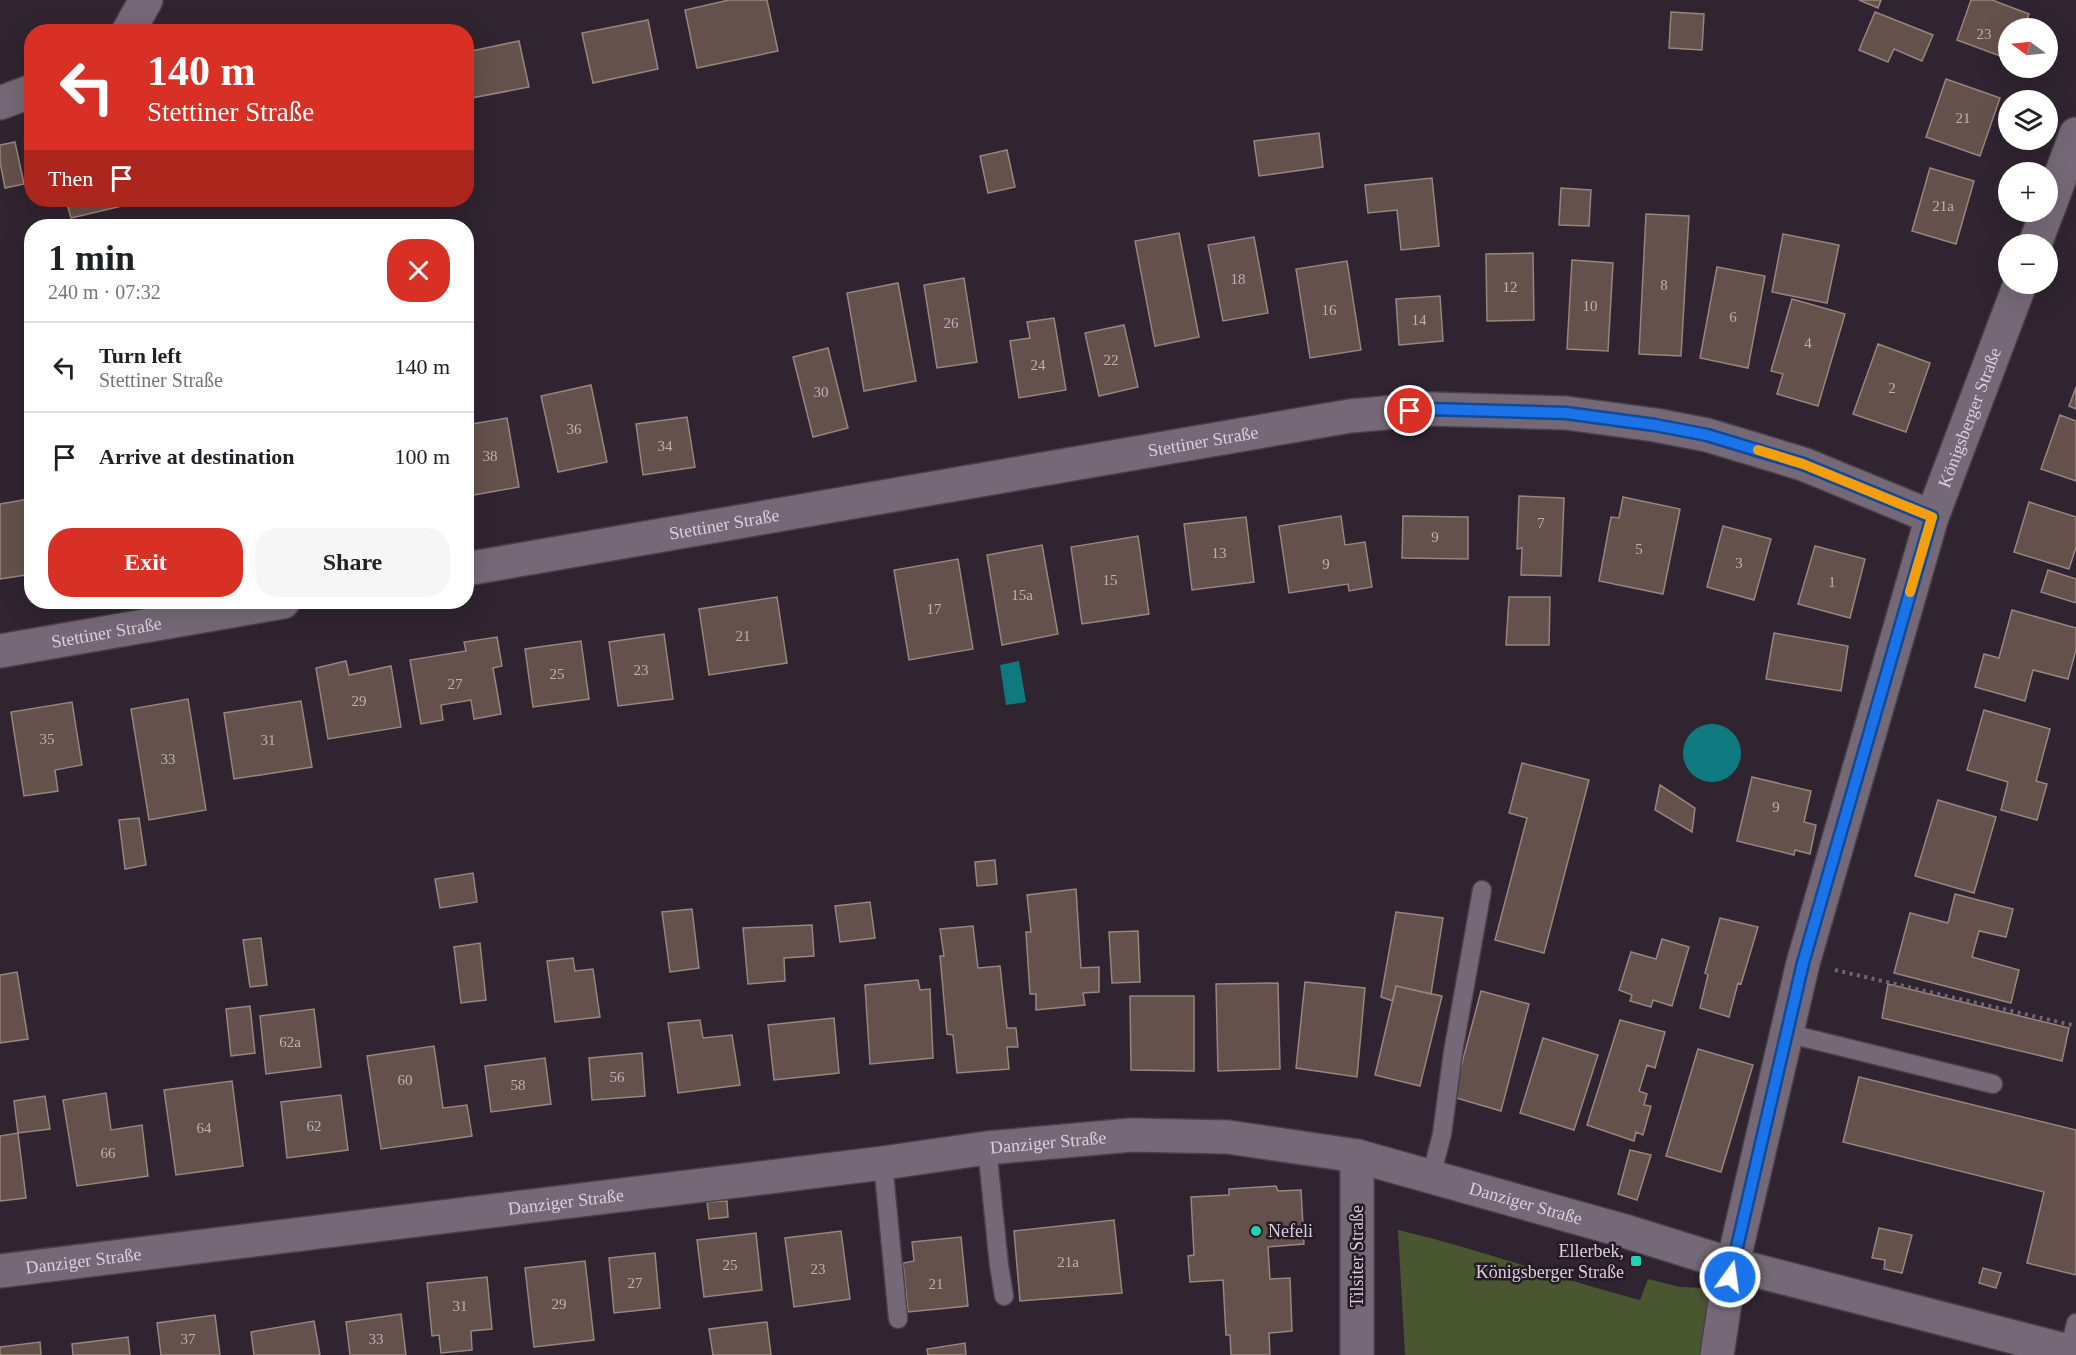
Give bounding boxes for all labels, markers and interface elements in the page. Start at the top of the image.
north arrow [1998,18,2058,78]
map controls [1998,18,2058,294]
house number: 23 [1977,26,1992,42]
icon: left [48,48,126,126]
text: 140 m [147,48,256,94]
button: layers [1998,90,2058,150]
text: Stettiner Straße [147,97,314,127]
house number: 21 [1956,110,1971,126]
icon: arrive [105,162,138,195]
button: + [1998,162,2058,222]
text: Then [48,166,93,191]
house number: 21a [1932,198,1954,214]
button: − [1998,234,2058,294]
text: 1 min [48,238,135,278]
button: close [387,239,450,302]
house number: 18 [1231,271,1246,287]
house number: 8 [1660,277,1668,293]
house number: 12 [1503,279,1518,295]
text: 240 m · 07:32 [48,281,161,303]
house number: 10 [1583,298,1598,314]
house number: 16 [1322,302,1337,318]
house number: 6 [1729,309,1737,325]
house number: 14 [1412,312,1427,328]
house number: 26 [944,315,959,331]
house number: 4 [1804,335,1812,351]
text: Turn left [99,343,182,368]
street label: Königsberger Straße [1934,345,2005,490]
icon: left [48,351,81,384]
house number: 22 [1104,352,1119,368]
text: 140 m [394,354,450,379]
house number: 24 [1031,357,1046,373]
text: Stettiner Straße [99,369,223,391]
house number: 2 [1888,380,1896,396]
house number: 30 [814,384,829,400]
pin [1384,385,1435,436]
icon: arrive [1393,394,1426,427]
house number: 36 [567,421,582,437]
street label: Stettiner Straße [1146,422,1260,461]
house number: 34 [658,438,673,454]
icon: arrive [48,441,81,474]
text: Arrive at destination [99,444,295,469]
text: 100 m [394,444,450,469]
house number: 38 [483,448,498,464]
street label: Stettiner Straße [667,505,781,544]
house number: 7 [1537,515,1545,531]
button: Exit [48,528,243,597]
button: Share [255,528,450,597]
house number: 9 [1431,529,1439,545]
house number: 5 [1635,541,1643,557]
house number: 13 [1212,545,1227,561]
house number: 3 [1735,555,1743,571]
house number: 9 [1322,556,1330,572]
house number: 15 [1103,572,1118,588]
house number: 1 [1828,574,1836,590]
house number: 15a [1011,587,1033,603]
house number: 17 [927,601,942,617]
street label: Stettiner Straße [50,613,163,652]
house number: 21 [736,628,751,644]
house number: 23 [634,662,649,678]
house number: 25 [550,666,565,682]
house number: 27 [448,676,463,692]
house number: 29 [352,693,367,709]
house number: 35 [40,731,55,747]
house number: 31 [261,732,276,748]
house number: 33 [161,751,176,767]
house number: 9 [1772,799,1780,815]
house number: 62a [279,1034,301,1050]
house number: 56 [610,1069,625,1085]
house number: 60 [398,1072,413,1088]
house number: 58 [511,1077,526,1093]
house number: 62 [307,1118,322,1134]
house number: 64 [197,1120,212,1136]
street label: Danziger Straße [989,1127,1107,1158]
house number: 66 [101,1145,116,1161]
street label: Danziger Straße [1467,1178,1585,1229]
street label: Danziger Straße [507,1185,625,1219]
street label: Tilsiter Straße [1347,1205,1367,1307]
place label: Nefeli [1268,1221,1313,1241]
marker: Nefeli [1249,1224,1263,1238]
place label: Ellerbek, Königsberger Straße [1476,1241,1624,1282]
street label: Danziger Straße [24,1244,142,1278]
position arrow [1698,1245,1762,1309]
house number: 21a [1057,1254,1079,1270]
marker: Ellerbek, Königsberger Straße [1629,1254,1643,1268]
house number: 25 [723,1257,738,1273]
house number: 23 [811,1261,826,1277]
house number: 27 [628,1275,643,1291]
house number: 21 [929,1276,944,1292]
house number: 29 [552,1296,567,1312]
house number: 31 [453,1298,468,1314]
house number: 37 [181,1331,196,1347]
house number: 33 [369,1331,384,1347]

